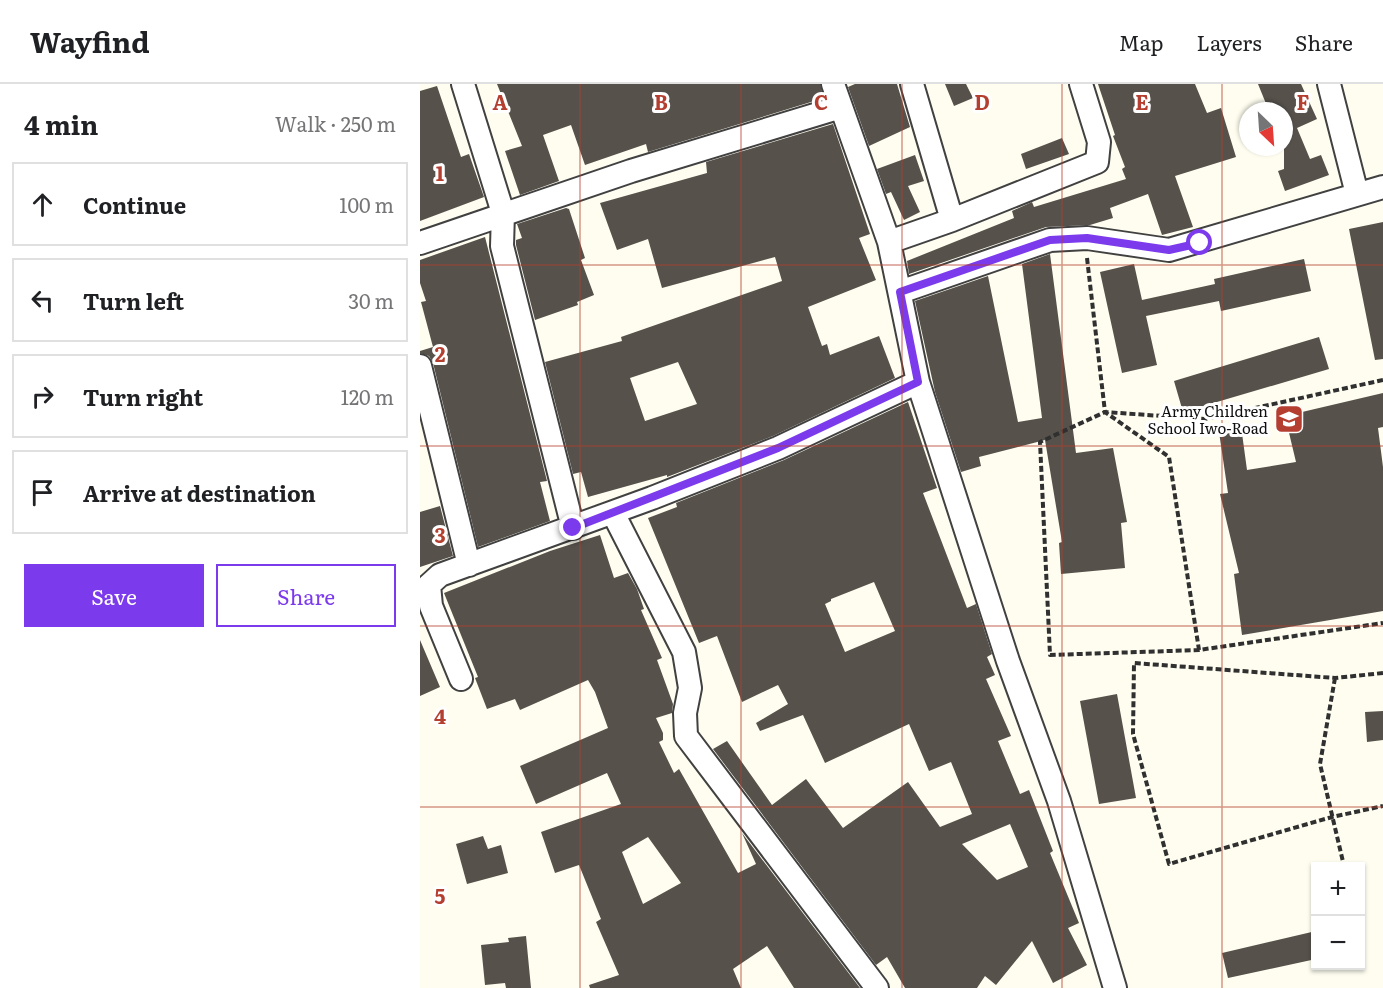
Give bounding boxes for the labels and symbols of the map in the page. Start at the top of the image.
text: A [492,86,508,116]
text: B [654,86,668,116]
text: C [814,86,828,116]
text: D [974,86,990,116]
text: E [1135,86,1149,116]
text: F [1297,86,1310,116]
north arrow [1239,102,1293,156]
text: 1 [436,157,444,187]
route start [1186,229,1212,255]
text: 2 [435,338,446,368]
place label: Army Children School Iwo-Road [1147,399,1268,439]
school or university icon: Army Children School Iwo-Road [1273,403,1305,435]
route end [559,514,585,540]
text: 3 [434,519,446,549]
text: 4 [434,700,446,730]
text: 5 [435,880,446,910]

